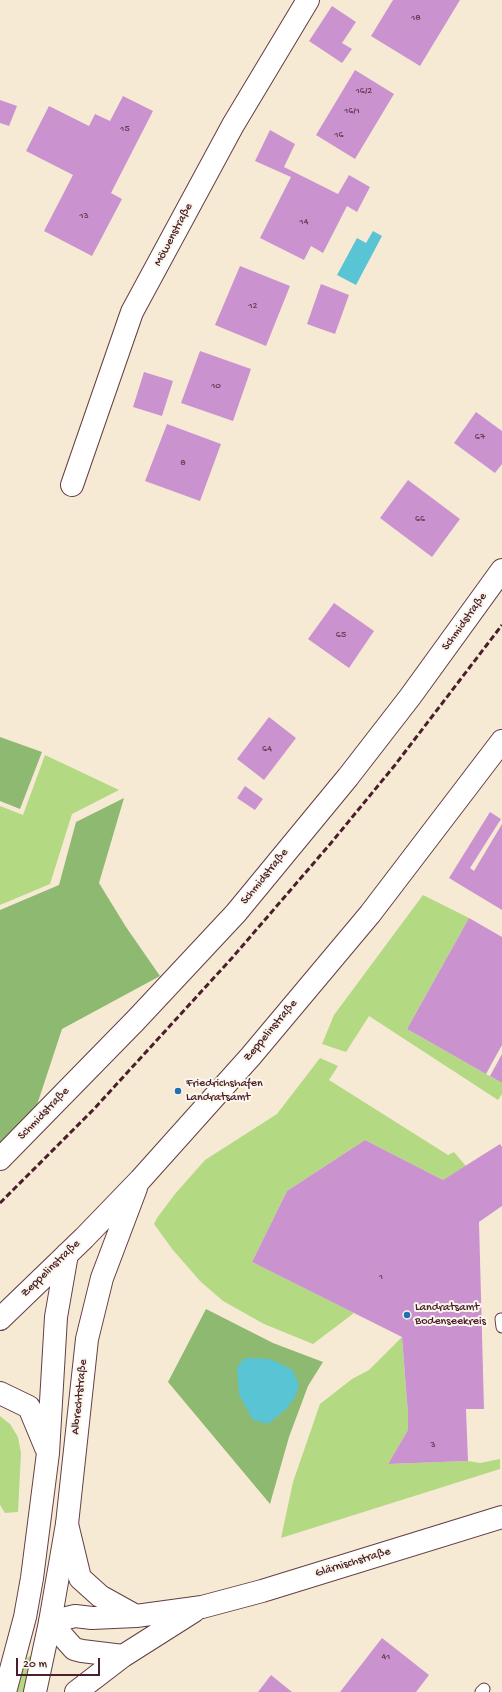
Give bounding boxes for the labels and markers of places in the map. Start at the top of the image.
place label: Friedrichshafen Landratsamt [186,1077,263,1105]
marker: Friedrichshafen Landratsamt [173,1086,183,1096]
place label: Landratsamt Bodenseekreis [415,1301,486,1329]
marker: Landratsamt Bodenseekreis [402,1310,412,1320]

